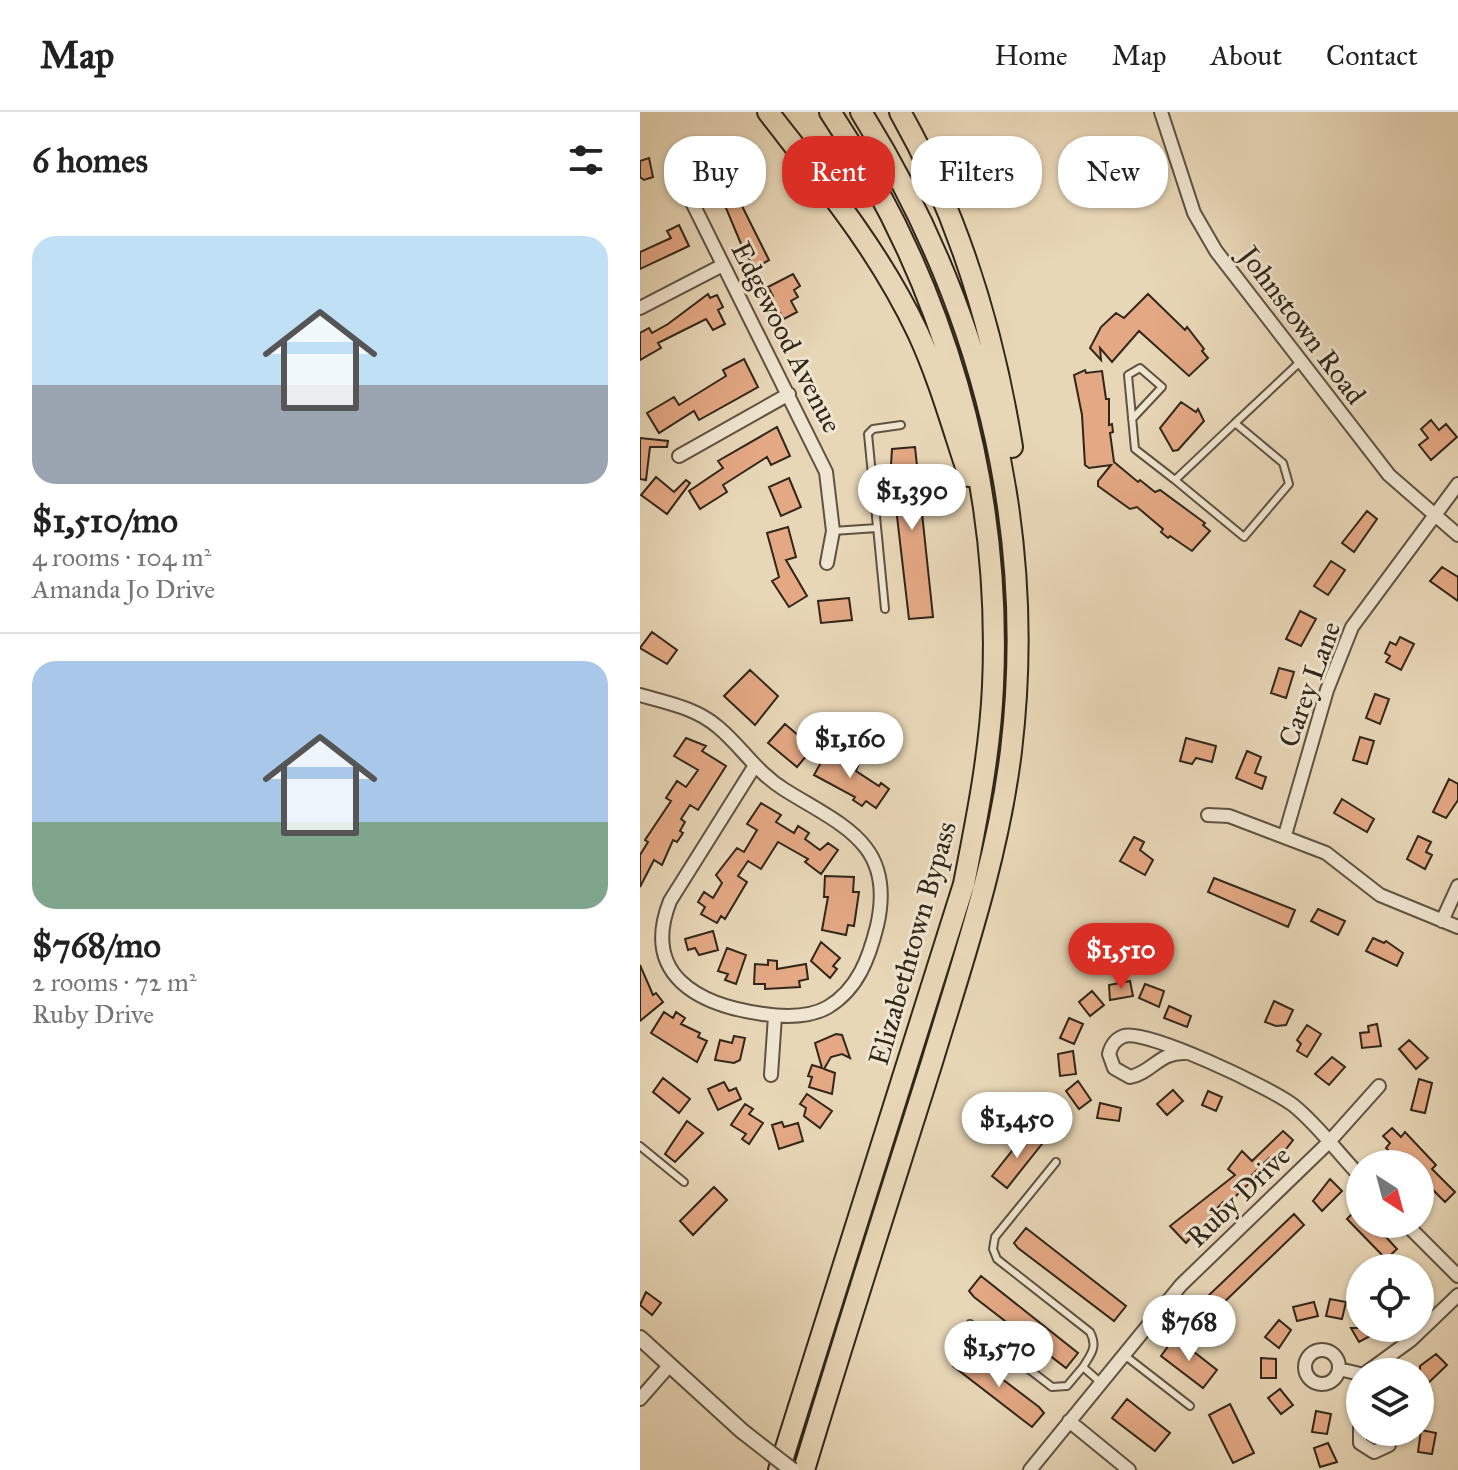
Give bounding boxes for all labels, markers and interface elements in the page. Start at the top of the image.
text: Map [40,32,114,78]
text: Home [995,38,1068,73]
text: Map [1112,38,1166,73]
text: About [1210,38,1282,73]
text: Contact [1326,38,1418,73]
chip: Buy [664,136,766,208]
chip: Rent [782,136,895,208]
chip: Filters [911,136,1042,208]
chip: New [1058,136,1168,208]
icon: filters [564,138,608,182]
text: 6 homes [32,140,148,181]
street label: Edgewood Avenue [723,236,850,439]
street label: Johnstown Road [1230,237,1373,411]
icon: home [248,288,392,432]
pin: $1,390 [847,464,977,532]
text: $1,390 [876,474,948,506]
text: $1,510/mo [32,500,178,541]
text: 4 rooms · 104 m² [32,541,211,573]
text: Amanda Jo Drive [32,573,215,605]
street label: Carey Lane [1271,617,1348,752]
pin: $1,160 [785,712,915,780]
icon: home [248,713,392,857]
text: $1,160 [814,722,886,754]
street label: Elizabethtown Bypass [861,817,964,1069]
pin: $1,510 [1056,923,1186,991]
text: $768/mo [32,925,161,966]
text: $1,510 [1086,933,1156,965]
text: 2 rooms · 72 m² [32,966,196,998]
text: Ruby Drive [32,998,154,1030]
pin: $1,450 [952,1092,1082,1160]
text: $1,450 [980,1102,1054,1134]
street label: Ruby Drive [1179,1138,1298,1255]
north arrow [1346,1150,1434,1238]
map controls [1346,1150,1434,1446]
button: locate [1346,1254,1434,1342]
pin: $768 [1142,1295,1236,1363]
text: $768 [1161,1305,1217,1337]
pin: $1,570 [934,1321,1064,1389]
text: $1,570 [962,1331,1036,1363]
button: layers [1346,1358,1434,1446]

